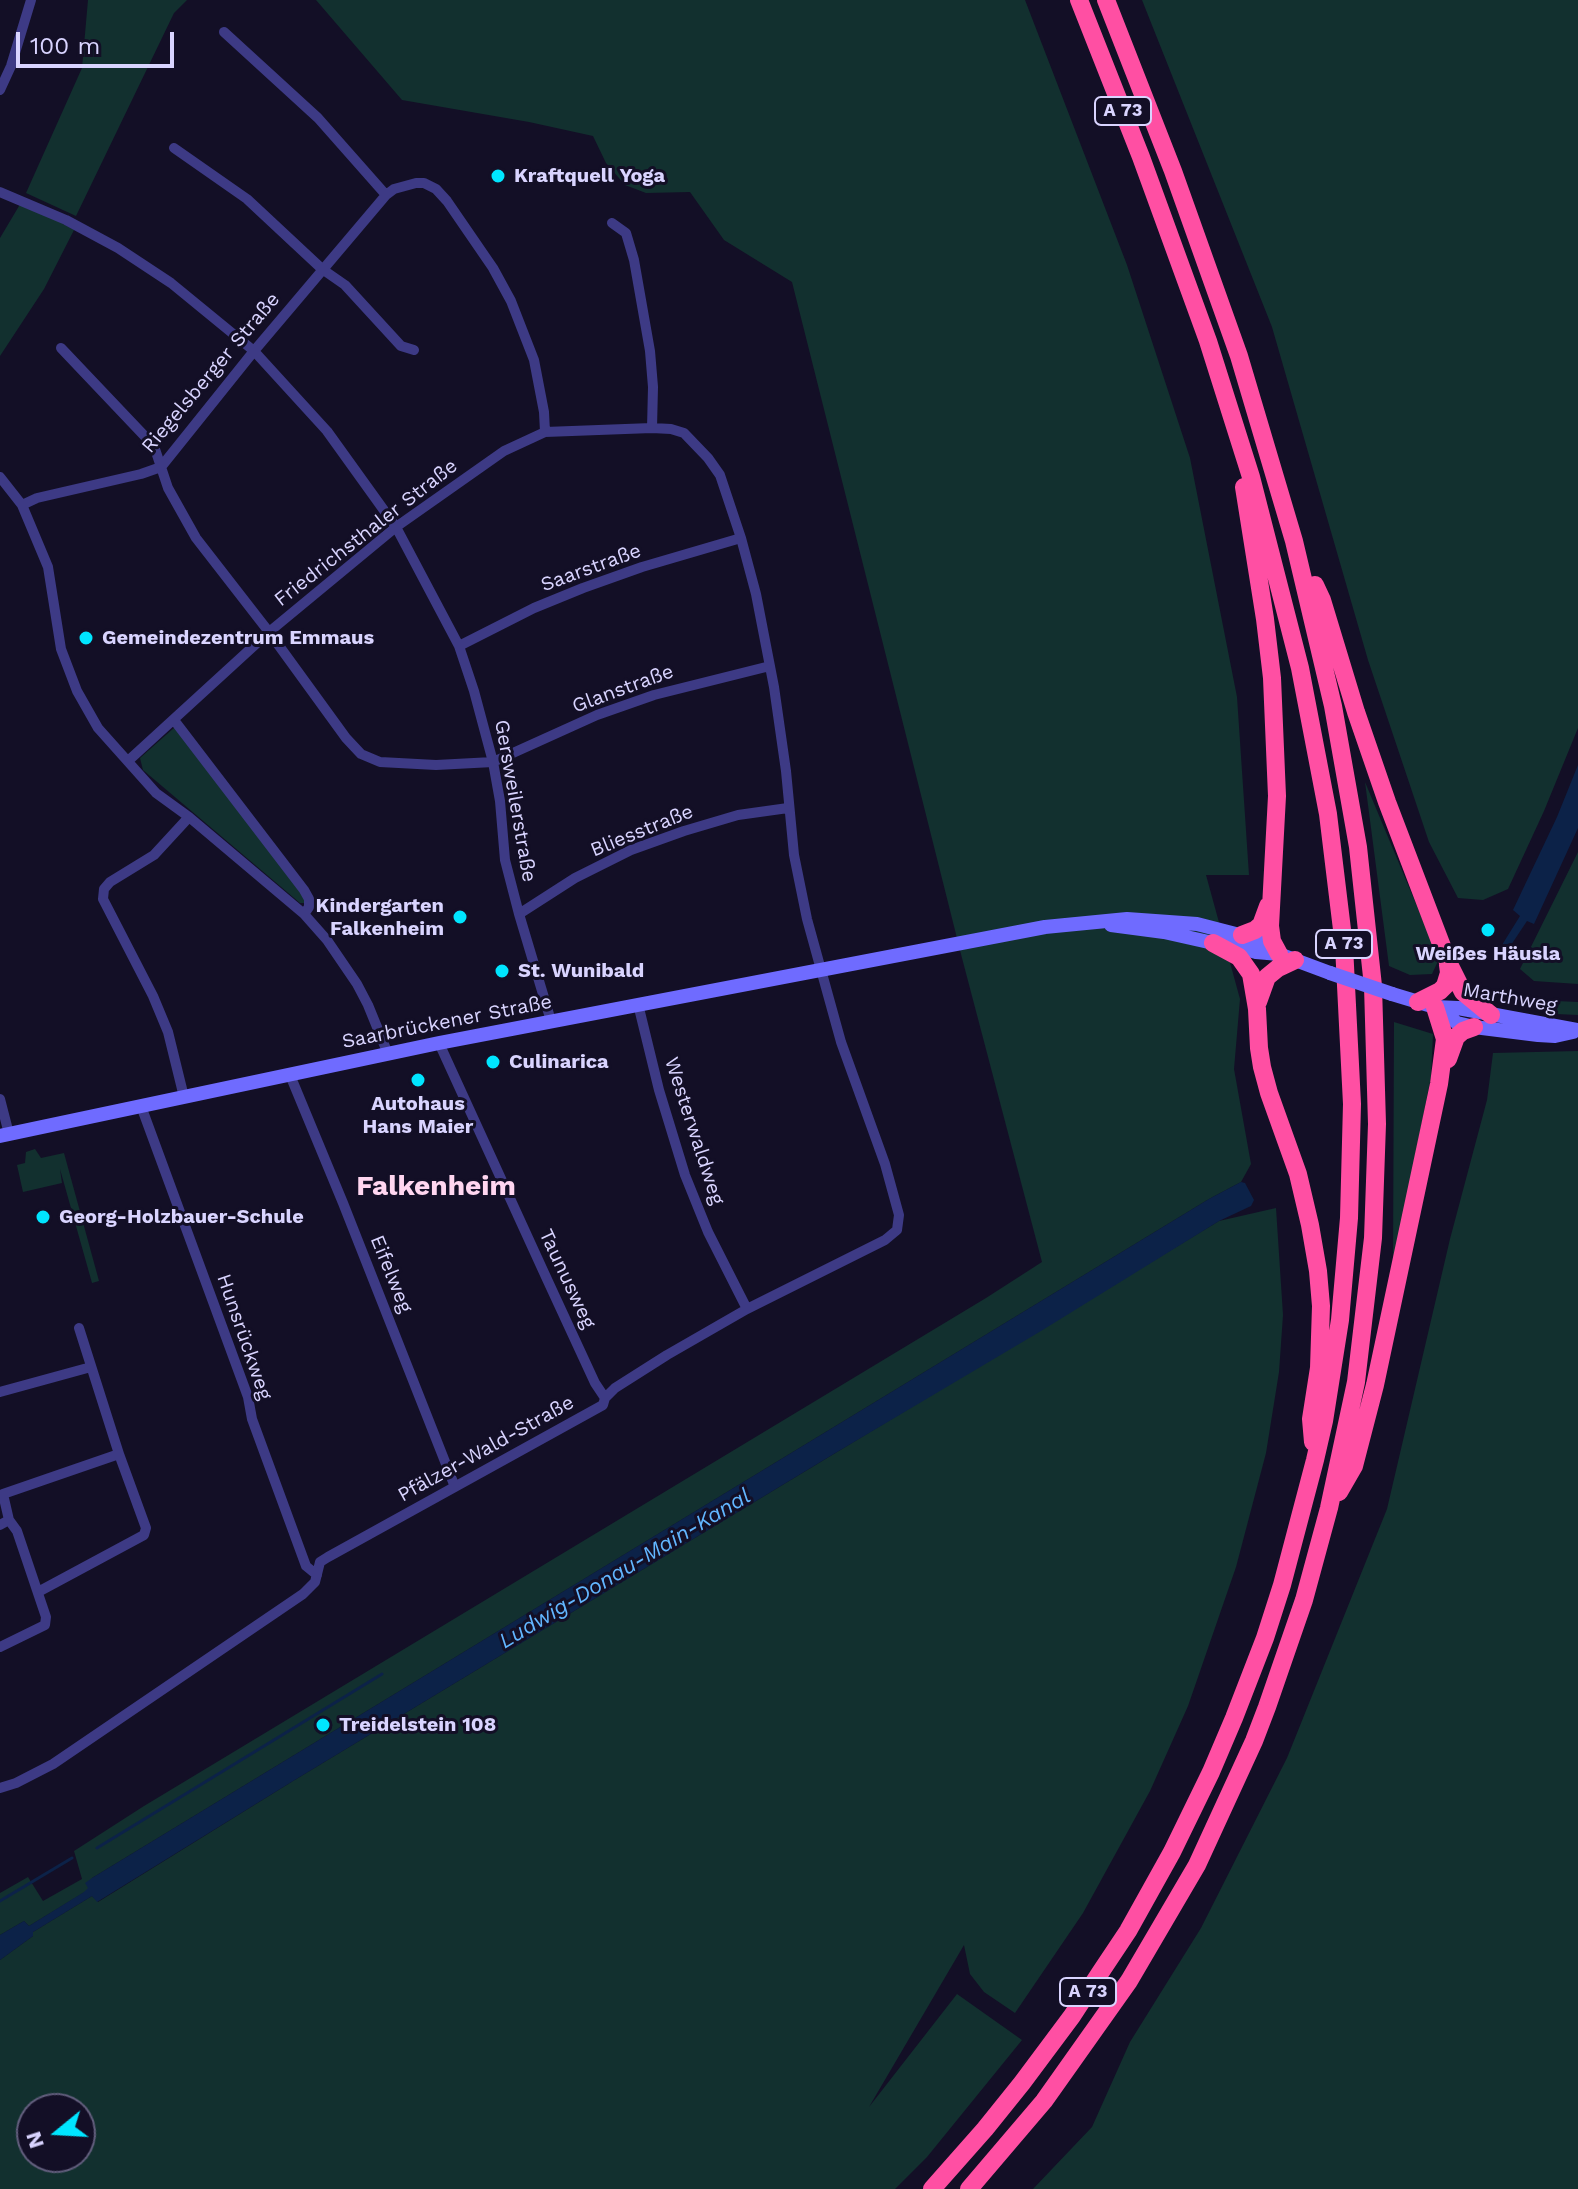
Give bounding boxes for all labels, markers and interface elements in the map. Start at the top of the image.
scale bar [20,16,178,66]
text: 100 m [30,32,100,60]
road number: A 73 [1095,97,1151,125]
place label: Kraftquell Yoga [514,164,665,188]
marker: Kraftquell Yoga [489,167,507,185]
street label: Riegelsberger Straße [137,288,285,458]
street label: Friedrichsthaler Straße [270,454,462,612]
street label: Saarstraße [538,539,644,597]
place label: Gemeindezentrum Emmaus [102,626,374,650]
marker: Gemeindezentrum Emmaus [77,629,95,647]
street label: Glanstraße [569,660,677,718]
street label: Gersweilerstraße [489,718,541,884]
street label: Bliesstraße [587,800,697,862]
place label: Kindergarten Falkenheim [316,894,444,941]
marker: Kindergarten Falkenheim [451,908,469,926]
marker: Weißes Häusla [1479,921,1497,939]
road number: A 73 [1316,930,1372,958]
place label: Weißes Häusla [1416,942,1560,966]
place label: St. Wunibald [518,959,644,983]
marker: St. Wunibald [493,962,511,980]
street label: Marthweg [1461,978,1559,1018]
street label: Saarbrückener Straße [340,990,554,1054]
place label: Culinarica [509,1050,609,1074]
marker: Culinarica [484,1053,502,1071]
street label: Westerwaldweg [659,1054,729,1208]
marker: Autohaus Hans Maier [409,1071,427,1089]
place label: Autohaus Hans Maier [363,1092,473,1139]
district label: Falkenheim [356,1170,516,1204]
place label: Georg-Holzbauer-Schule [59,1205,304,1229]
marker: Georg-Holzbauer-Schule [34,1208,52,1226]
street label: Taunusweg [534,1225,600,1333]
street label: Eifelweg [365,1232,417,1316]
street label: Hunsrückweg [211,1271,277,1403]
street label: Pfälzer-Wald-Straße [394,1391,578,1507]
water label: Ludwig-Donau-Main-Kanal [494,1483,756,1655]
place label: Treidelstein 108 [339,1713,496,1737]
marker: Treidelstein 108 [314,1716,332,1734]
road number: A 73 [1060,1978,1116,2006]
north arrow [16,2093,96,2173]
text: N [20,2128,49,2152]

